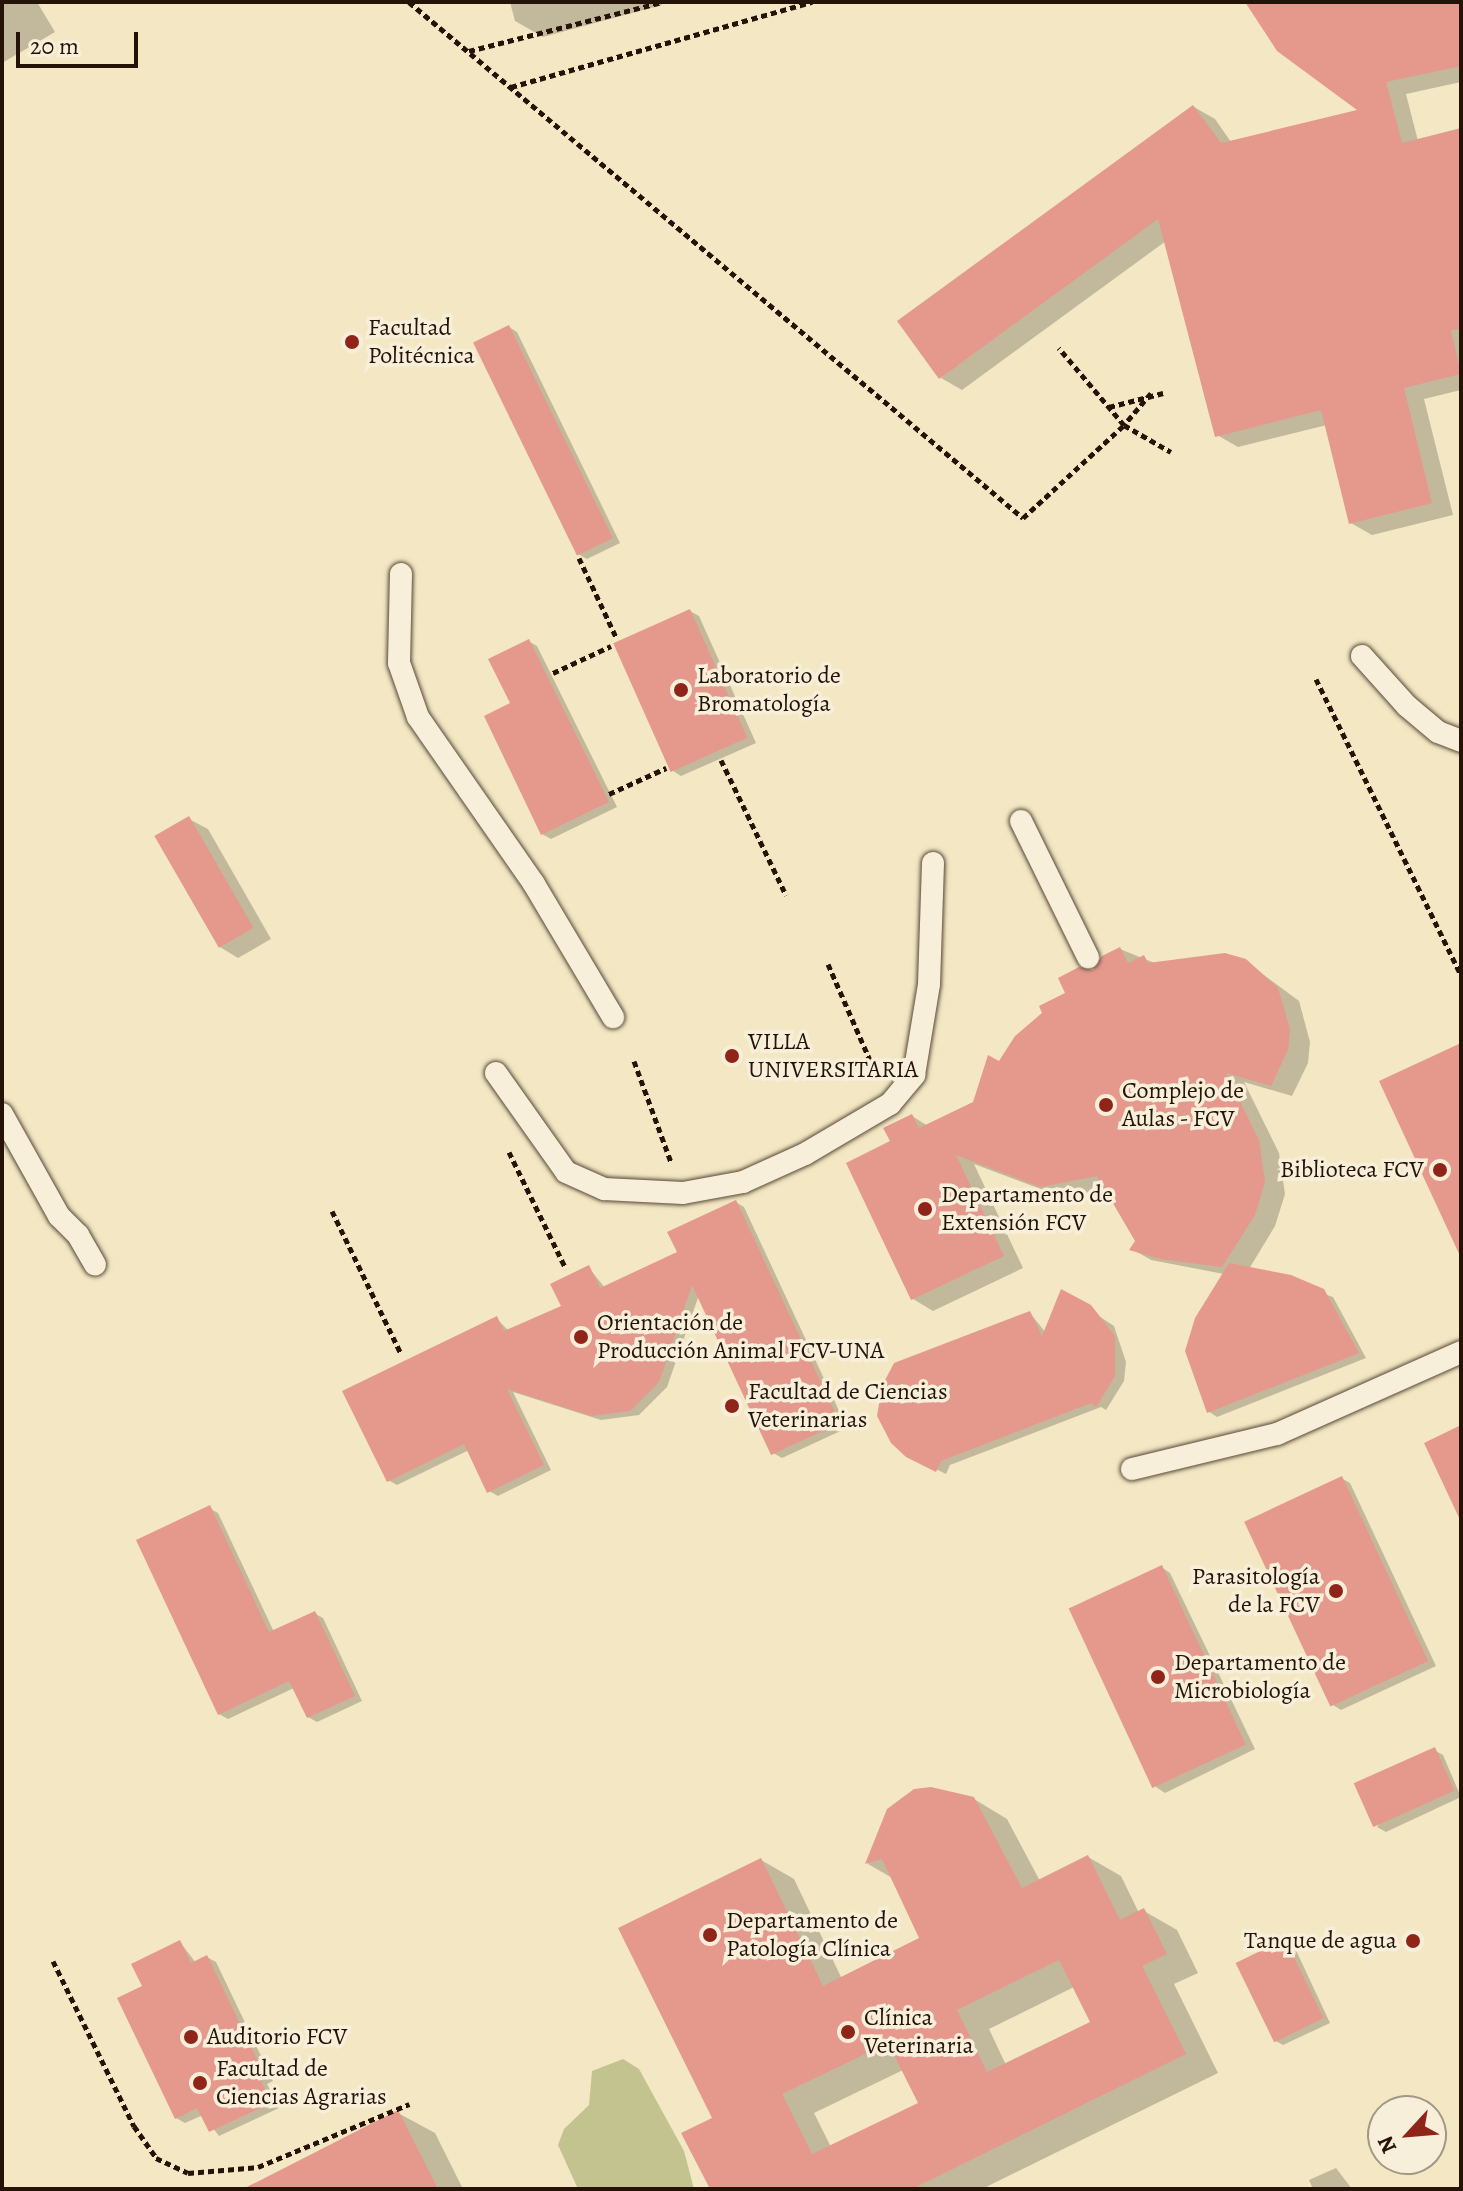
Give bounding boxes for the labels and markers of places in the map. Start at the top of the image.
place label: Facultad Politécnica [368,314,475,370]
marker: Facultad Politécnica [343,333,361,351]
place label: Laboratorio de Bromatología [697,662,841,718]
marker: Laboratorio de Bromatología [672,681,690,699]
place label: VILLA UNIVERSITARIA [748,1028,918,1084]
marker: VILLA UNIVERSITARIA [723,1047,741,1065]
place label: Complejo de Aulas - FCV [1122,1077,1244,1133]
marker: Complejo de Aulas - FCV [1097,1096,1115,1114]
place label: Biblioteca FCV [1280,1156,1424,1184]
marker: Biblioteca FCV [1431,1161,1449,1179]
place label: Departamento de Extensión FCV [941,1181,1113,1237]
marker: Departamento de Extensión FCV [916,1200,934,1218]
place label: Orientación de Producción Animal FCV-UNA [597,1309,884,1365]
marker: Orientación de Producción Animal FCV-UNA [572,1328,590,1346]
place label: Facultad de Ciencias Veterinarias [748,1378,948,1434]
marker: Facultad de Ciencias Veterinarias [723,1397,741,1415]
place label: Parasitología de la FCV [1192,1563,1320,1619]
marker: Parasitología de la FCV [1327,1582,1345,1600]
place label: Departamento de Microbiología [1174,1649,1346,1705]
marker: Departamento de Microbiología [1149,1668,1167,1686]
place label: Departamento de Patología Clínica [726,1907,898,1963]
marker: Departamento de Patología Clínica [701,1926,719,1944]
place label: Tanque de agua [1244,1927,1397,1955]
marker: Tanque de agua [1404,1932,1422,1950]
place label: Clínica Veterinaria [864,2004,974,2060]
place label: Auditorio FCV [207,2023,347,2051]
marker: Clínica Veterinaria [839,2023,857,2041]
marker: Auditorio FCV [182,2028,200,2046]
place label: Facultad de Ciencias Agrarias [216,2055,387,2111]
marker: Facultad de Ciencias Agrarias [191,2074,209,2092]

